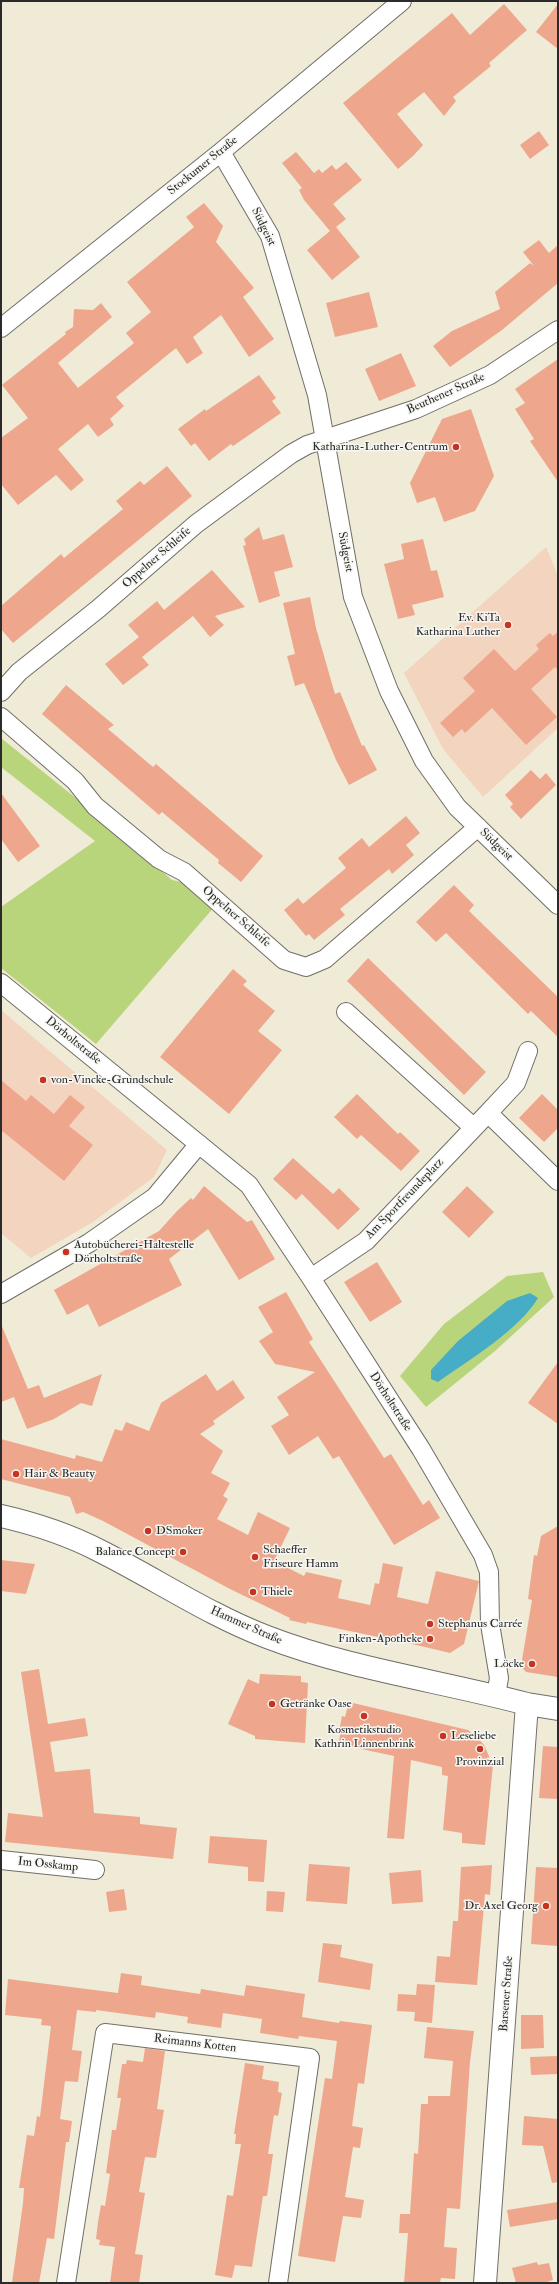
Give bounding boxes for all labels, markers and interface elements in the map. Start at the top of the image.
street label: Stockumer Straße [165,133,241,199]
street label: Südgeist [248,205,278,249]
street label: Beuthener Straße [405,370,487,418]
place label: Katharina-Luther-Centrum [312,440,448,454]
marker: Katharina-Luther-Centrum [451,442,461,452]
street label: Oppelner Schleife [120,524,194,592]
street label: Südgeist [334,531,356,573]
place label: Ev. KiTa Katharina Luther [416,611,500,639]
marker: Ev. KiTa Katharina Luther [503,620,513,630]
street label: Südgeist [476,826,516,864]
street label: Oppelner Schleife [199,883,273,951]
street label: Dörholtstraße [42,1014,104,1068]
place label: von-Vincke-Grundschule [51,1073,174,1087]
marker: von-Vincke-Grundschule [38,1075,48,1085]
street label: Am Sportfreundeplatz [363,1156,447,1242]
place label: Autobücherei-Haltestelle Dörholtstraße [74,1238,194,1266]
marker: Autobücherei-Haltestelle Dörholtstraße [61,1247,71,1257]
street label: Dörholtstraße [366,1370,414,1434]
place label: Hair & Beauty [24,1467,95,1481]
marker: Hair & Beauty [11,1469,21,1479]
place label: DSmoker [156,1524,202,1538]
marker: DSmoker [143,1526,153,1536]
place label: Schaeffer Friseure Hamm [263,1543,339,1571]
place label: Balance Concept [95,1545,175,1559]
marker: Balance Concept [178,1547,188,1557]
marker: Schaeffer Friseure Hamm [250,1552,260,1562]
place label: Thiele [261,1585,292,1599]
marker: Thiele [248,1587,258,1597]
street label: Hammer Straße [208,1604,284,1648]
place label: Stephanus Carrée [438,1617,522,1631]
marker: Stephanus Carrée [425,1619,435,1629]
place label: Finken-Apotheke [338,1632,422,1646]
marker: Finken-Apotheke [425,1634,435,1644]
place label: Löcke [494,1657,524,1671]
marker: Löcke [527,1659,537,1669]
place label: Getränke Oase [280,1697,352,1711]
marker: Getränke Oase [267,1699,277,1709]
marker: Kosmetikstudio Kathrin Linnenbrink [359,1711,369,1721]
place label: Kosmetikstudio Kathrin Linnenbrink [314,1723,414,1751]
place label: Leseliebe [451,1729,496,1743]
marker: Leseliebe [438,1731,448,1741]
marker: Provinzial [475,1744,485,1754]
place label: Provinzial [456,1755,504,1769]
street label: Im Osskamp [17,1855,79,1875]
place label: Dr. Axel Georg [464,1899,538,1913]
marker: Dr. Axel Georg [541,1901,551,1911]
street label: Barsener Straße [497,1956,517,2032]
street label: Reimanns Kotten [153,2032,237,2056]

